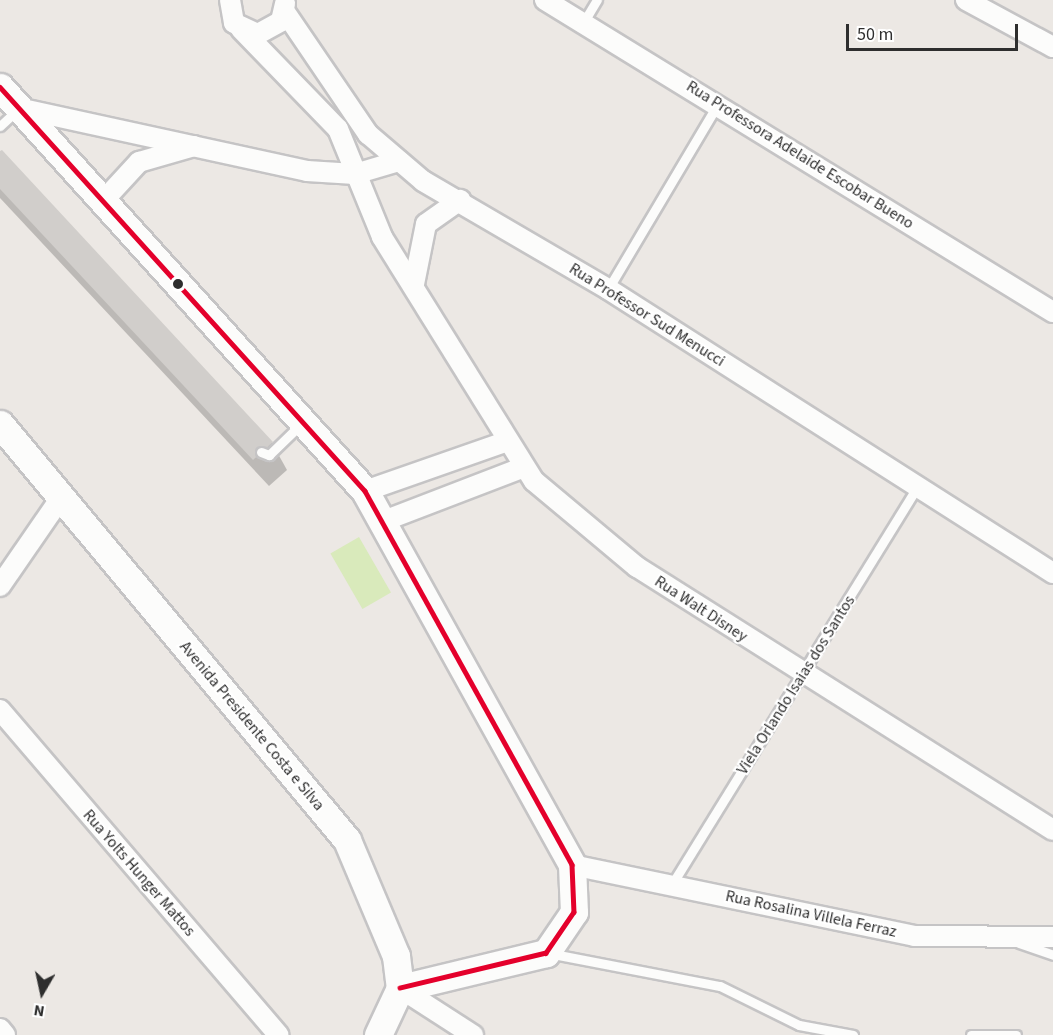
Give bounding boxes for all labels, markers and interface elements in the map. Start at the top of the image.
scale bar [849,12,1022,50]
text: 50 m [857,22,893,47]
street label: Rua Professora Adelaide Escobar Bueno [683,77,917,233]
street label: Rua Professor Sud Menucci [566,259,728,371]
unlabelled marker [172,278,184,290]
street label: Rua Walt Disney [651,572,751,646]
street label: Viela Orlando Isaias dos Santos [733,592,859,778]
street label: Avenida Presidente Costa e Silva [176,637,328,815]
street label: Rua Yolts Hunger Mattos [79,806,199,940]
street label: Rua Rosalina Villela Ferraz [724,886,898,942]
north arrow [12,963,72,1023]
text: N [32,999,46,1022]

